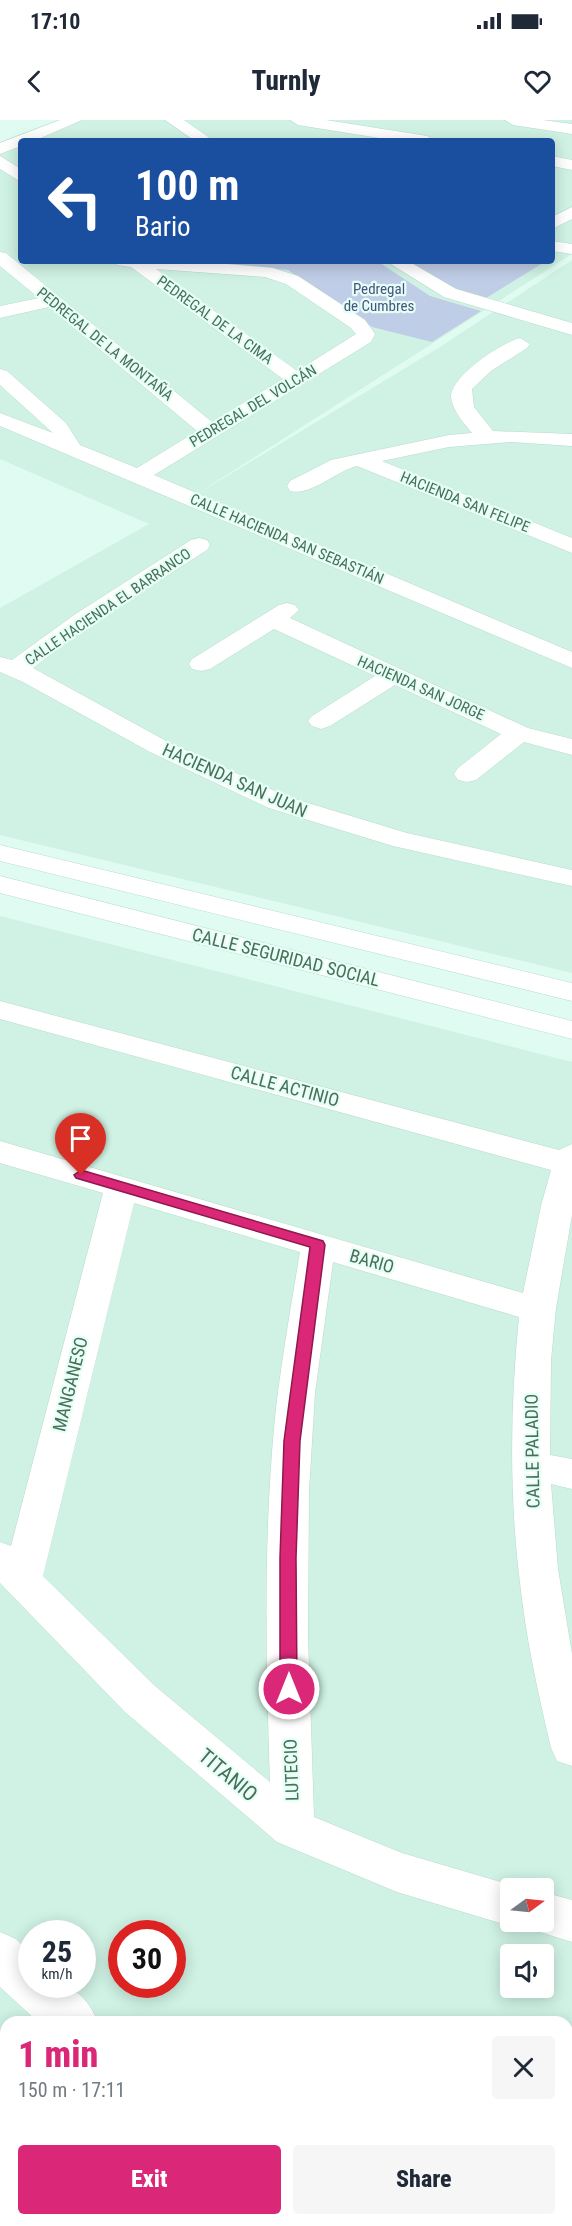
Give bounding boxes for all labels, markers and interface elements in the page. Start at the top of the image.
text: 17:10 [30,9,81,34]
icon: back [18,65,51,98]
text: Turnly [252,65,320,97]
icon: heart [521,65,554,98]
text: 100 m [135,161,240,210]
icon: left [36,162,114,240]
text: Bario [135,211,191,243]
street label: PEDREGAL DE LA CIMA [153,272,277,368]
park label: Pedregal de Cumbres [344,280,414,315]
street label: PEDREGAL DE LA MONTAÑA [33,283,177,405]
street label: PEDREGAL DEL VOLCÁN [186,361,320,451]
street label: HACIENDA SAN FELIPE [398,468,532,536]
street label: CALLE HACIENDA SAN SEBASTIÁN [188,490,386,588]
street label: CALLE HACIENDA EL BARRANCO [22,545,194,669]
street label: HACIENDA SAN JORGE [355,652,487,724]
street label: HACIENDA SAN JUAN [159,739,311,821]
street label: CALLE SEGURIDAD SOCIAL [190,924,382,991]
street label: CALLE ACTINIO [228,1061,342,1111]
pin [55,1113,106,1175]
icon: arrive [64,1122,97,1155]
street label: BARIO [347,1245,397,1277]
street label: MANGANESO [48,1335,92,1433]
street label: CALLE PALADIO [521,1394,543,1508]
position arrow [257,1657,321,1721]
street label: LUTECIO [279,1739,303,1801]
street label: TITANIO [194,1744,262,1806]
north arrow [500,1878,554,1932]
map controls [500,1878,554,1998]
speed limit sign: 30 [108,1920,186,1998]
text: 25 [42,1934,72,1969]
button: sound [500,1944,554,1998]
text: km/h [42,1965,72,1983]
text: 1 min [18,2034,98,2076]
button: close [492,2036,555,2099]
text: 150 m · 17:11 [18,2078,125,2102]
button: Exit [18,2145,281,2214]
button: Share [293,2145,555,2214]

